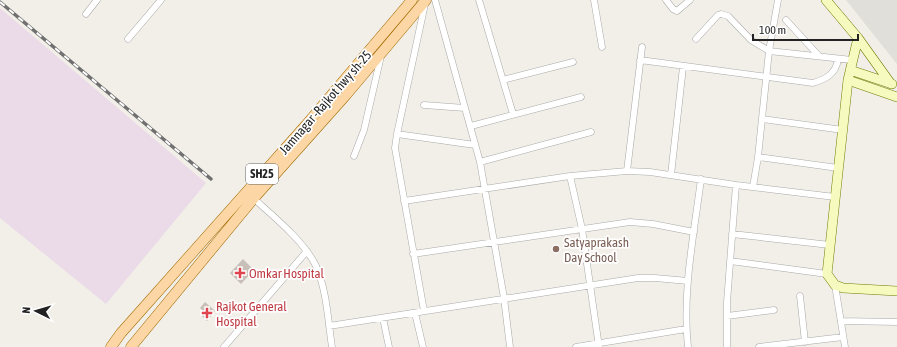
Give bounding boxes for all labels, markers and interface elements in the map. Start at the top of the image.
scale bar [753,16,858,42]
text: 100 m [759,23,786,37]
street label: Jamnagar -Rajkot hwy sh-25 [276,47,374,157]
road number: SH25 [246,164,278,184]
place label: Satyaprakash Day School [564,235,629,265]
marker: Satyaprakash Day School [551,244,561,254]
place label: Omkar Hospital [249,266,325,281]
marker: Omkar Hospital [234,267,246,279]
north arrow [16,291,56,331]
place label: Rajkot General Hospital [216,299,287,329]
text: N [20,306,32,314]
marker: Rajkot General Hospital [201,307,213,319]

